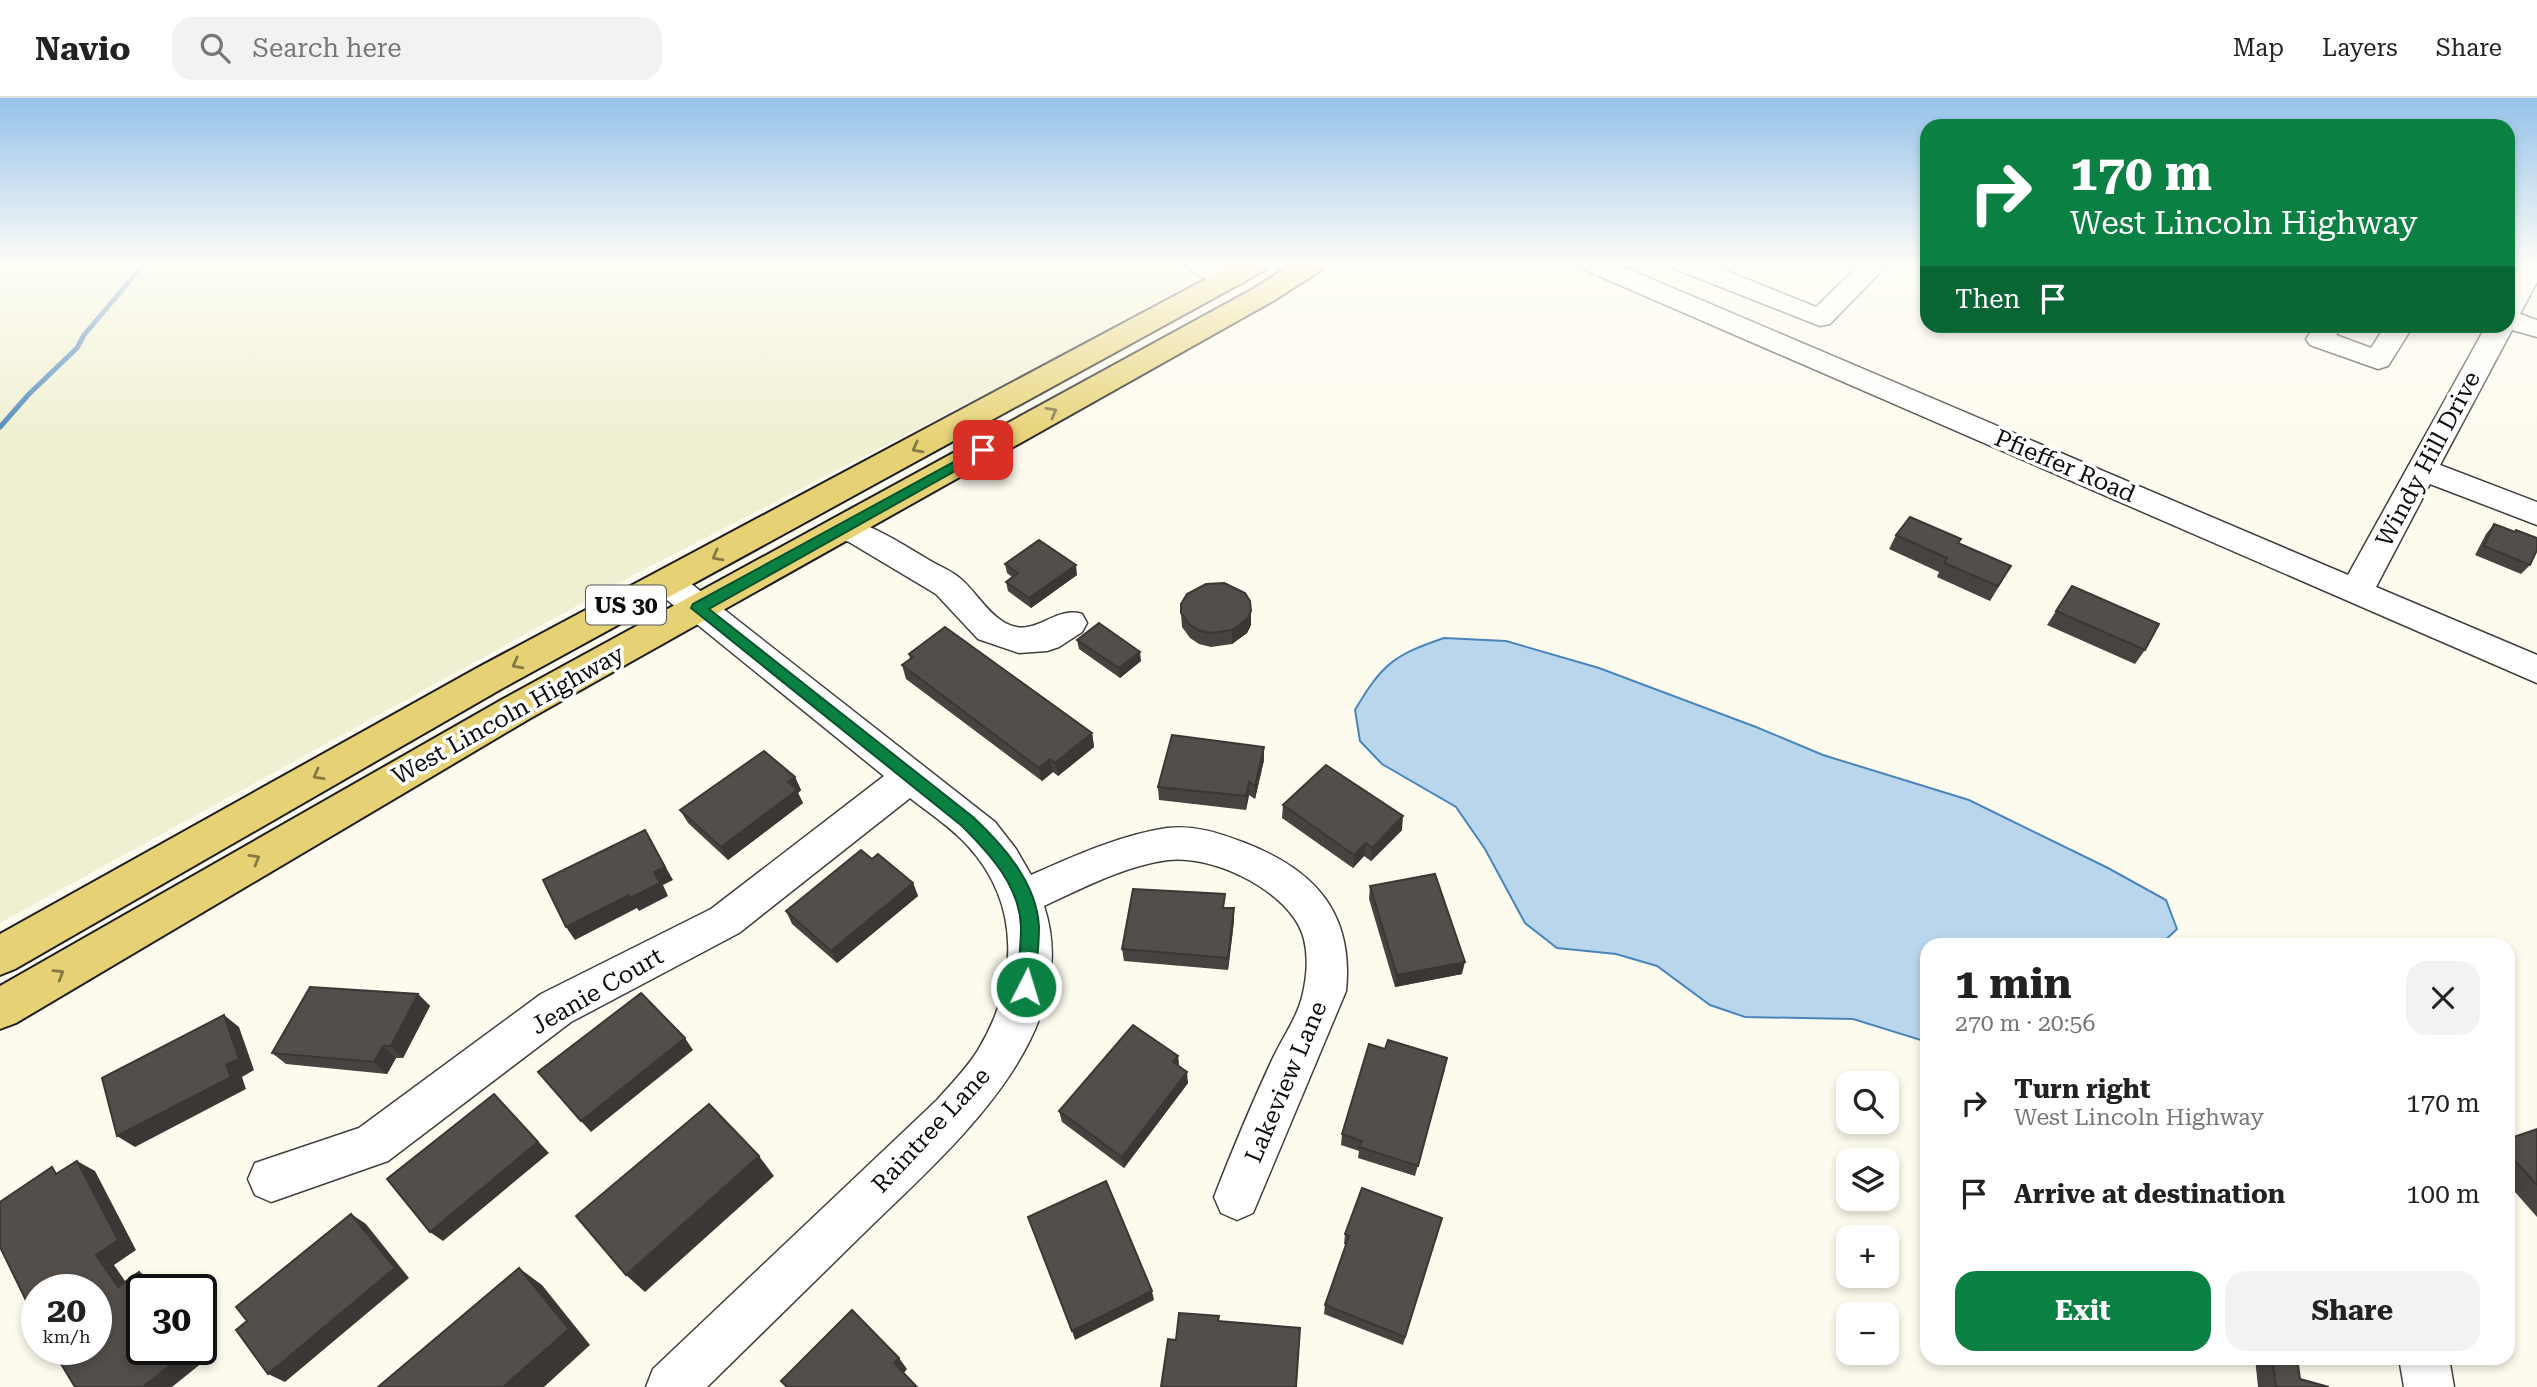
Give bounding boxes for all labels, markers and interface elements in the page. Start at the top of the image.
search box [172,17,662,80]
text: Navio [35,29,130,68]
icon: search [196,29,234,67]
text: Search here [252,33,401,63]
text: Map [2233,34,2284,62]
text: Layers [2322,34,2398,62]
text: Share [2436,34,2502,62]
text: 170 m [2070,145,2212,202]
icon: right [1955,147,2046,238]
text: West Lincoln Highway [2070,204,2418,242]
icon: arrive [2034,280,2072,318]
text: Then [1955,284,2020,314]
street label: Windy Hill Drive [2370,367,2486,551]
one-way arrow [1044,407,1057,420]
pin [953,420,1013,480]
street label: Pfieffer Road [1990,424,2140,508]
icon: arrive [964,431,1002,469]
one-way arrow [912,440,925,453]
one-way arrow [712,548,724,561]
road number: US 30 [586,586,666,624]
street label: West Lincoln Highway [387,639,630,790]
one-way arrow [512,656,524,669]
one-way arrow [313,767,325,780]
one-way arrow [247,854,260,867]
street label: Jeanie Court [526,942,668,1040]
position arrow [989,950,1063,1024]
text: 1 min [1955,959,2072,1008]
button: close [2406,961,2480,1035]
one-way arrow [51,970,64,983]
street label: Lakeview Lane [1239,997,1333,1167]
text: 270 m · 20:56 [1955,1010,2095,1037]
street label: Raintree Lane [866,1062,996,1198]
map controls [1836,1071,1899,1365]
button: search [1836,1071,1899,1134]
text: Turn right [2014,1074,2150,1104]
icon: right [1955,1084,1993,1122]
text: 170 m [2406,1088,2480,1118]
text: West Lincoln Highway [2014,1104,2264,1131]
button: layers [1836,1148,1899,1211]
icon: arrive [1955,1175,1993,1213]
text: Arrive at destination [2014,1179,2285,1209]
text: 100 m [2406,1179,2480,1209]
button: + [1836,1225,1899,1288]
button: Exit [1955,1271,2211,1351]
button: Share [2225,1271,2480,1351]
speed limit sign: 30 [126,1274,217,1365]
text: 20 [47,1290,86,1331]
button: − [1836,1302,1899,1365]
text: km/h [42,1326,91,1347]

